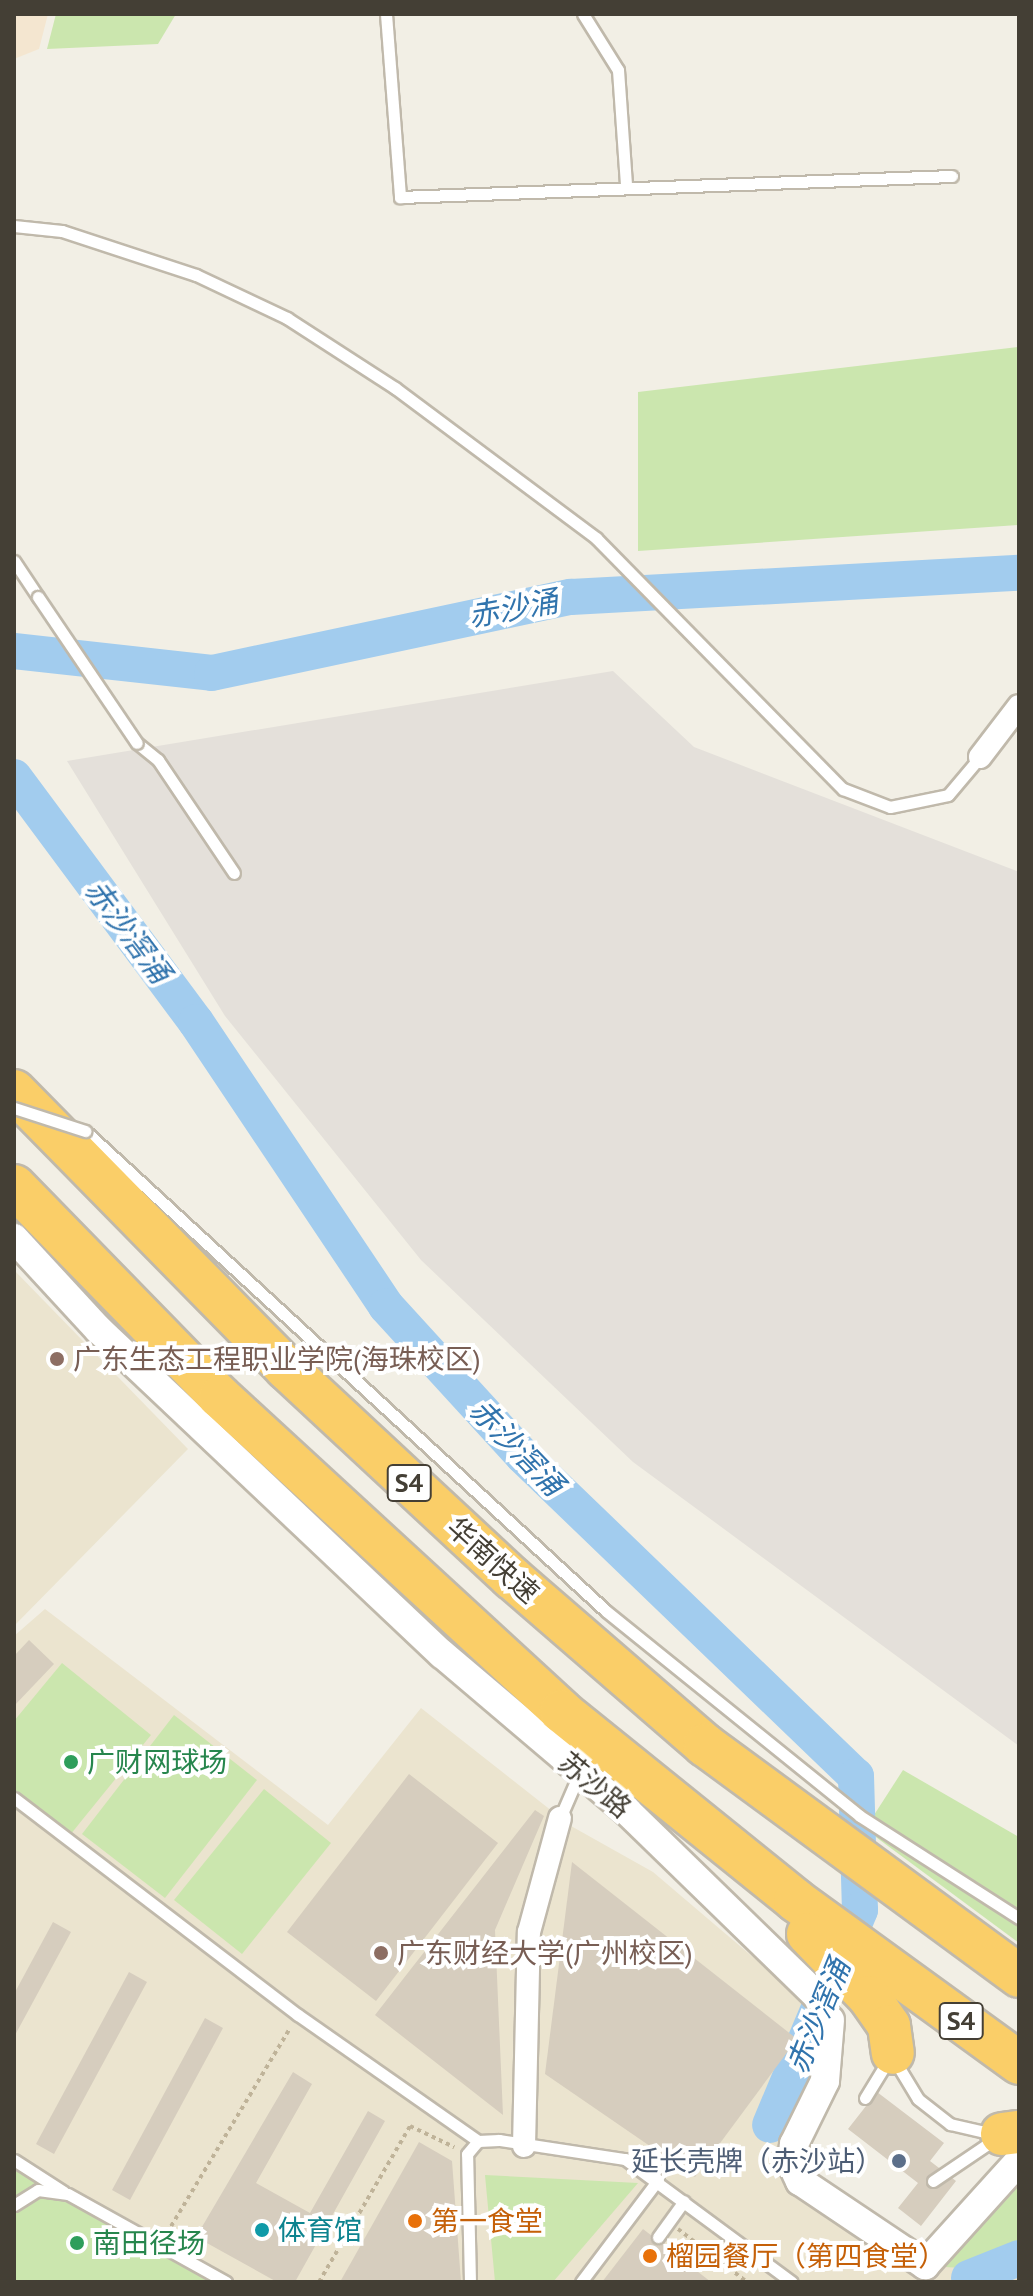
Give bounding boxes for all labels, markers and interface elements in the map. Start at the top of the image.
water label: 赤沙涌 [466,582,560,634]
water label: 赤沙滘涌 [78,872,178,990]
place label: 广东生态工程职业学院(海珠校区) [73,1342,481,1376]
marker: 广东生态工程职业学院(海珠校区) [48,1350,66,1368]
water label: 赤沙滘涌 [462,1391,572,1503]
road number: S4 [385,1461,433,1505]
street label: 华南快速 [440,1510,546,1610]
place label: 广财网球场 [87,1745,227,1779]
street label: 苏沙路 [552,1745,638,1825]
marker: 广财网球场 [62,1753,80,1771]
place label: 广东财经大学(广州校区) [397,1936,693,1970]
marker: 广东财经大学(广州校区) [372,1944,390,1962]
water label: 赤沙滘涌 [779,1954,857,2078]
road number: S4 [937,1999,985,2043]
place label: 延长壳牌（赤沙站） [631,2144,883,2178]
marker: 延长壳牌（赤沙站） [890,2152,908,2170]
place label: 第一食堂 [431,2204,543,2238]
marker: 第一食堂 [406,2212,424,2230]
place label: 体育馆 [278,2213,362,2247]
marker: 体育馆 [253,2221,271,2239]
place label: 南田径场 [93,2226,205,2260]
marker: 南田径场 [68,2234,86,2252]
place label: 榴园餐厅（第四食堂） [666,2239,946,2273]
marker: 榴园餐厅（第四食堂） [641,2247,659,2265]

